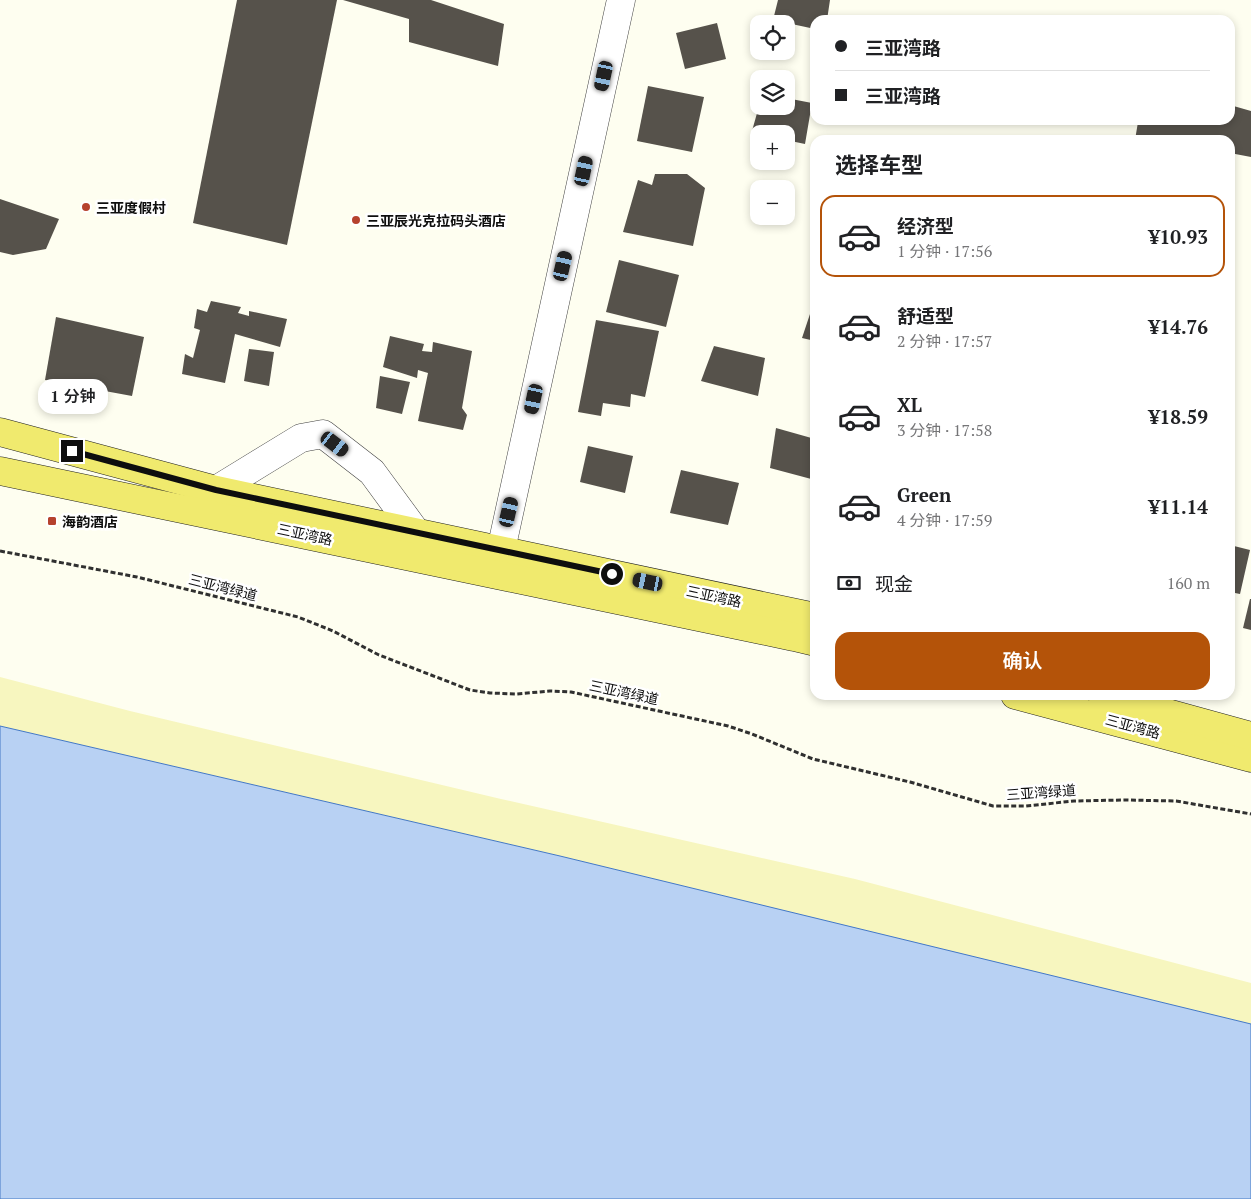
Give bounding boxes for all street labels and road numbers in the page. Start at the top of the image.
street label: 三亚湾路 [276,519,334,549]
street label: 三亚湾绿道 [187,569,259,605]
street label: 三亚湾路 [685,581,743,611]
street label: 三亚湾绿道 [588,675,660,709]
street label: 三亚湾路 [1103,710,1163,742]
street label: 三亚湾绿道 [1005,780,1077,804]

